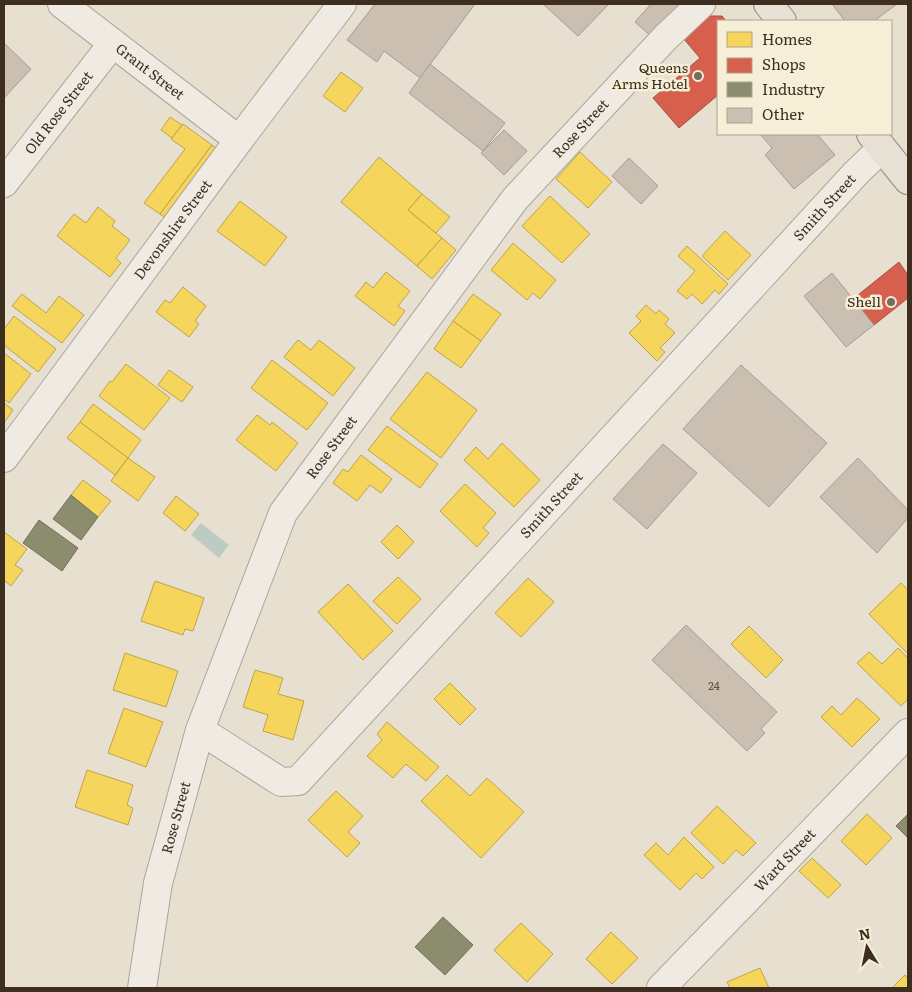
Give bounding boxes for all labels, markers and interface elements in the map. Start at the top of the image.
legend [717,20,892,135]
text: Homes [762,27,812,50]
street label: Grant Street [112,38,189,104]
text: Shops [762,52,805,75]
place label: Queens Arms Hotel [612,57,688,93]
street label: Old Rose Street [19,66,97,158]
marker: Queens Arms Hotel [692,70,704,82]
text: Industry [762,77,825,100]
street label: Rose Street [547,94,613,162]
text: Other [762,102,804,125]
street label: Smith Street [788,169,860,244]
street label: Devonshire Street [128,175,216,283]
place label: Shell [847,291,881,311]
marker: Shell [885,296,897,308]
street label: Rose Street [301,411,361,482]
street label: Smith Street [515,466,587,542]
house number: 24 [708,677,720,693]
street label: Rose Street [156,779,195,856]
street label: Ward Street [749,823,820,895]
north arrow [842,922,892,972]
text: N [857,922,872,944]

